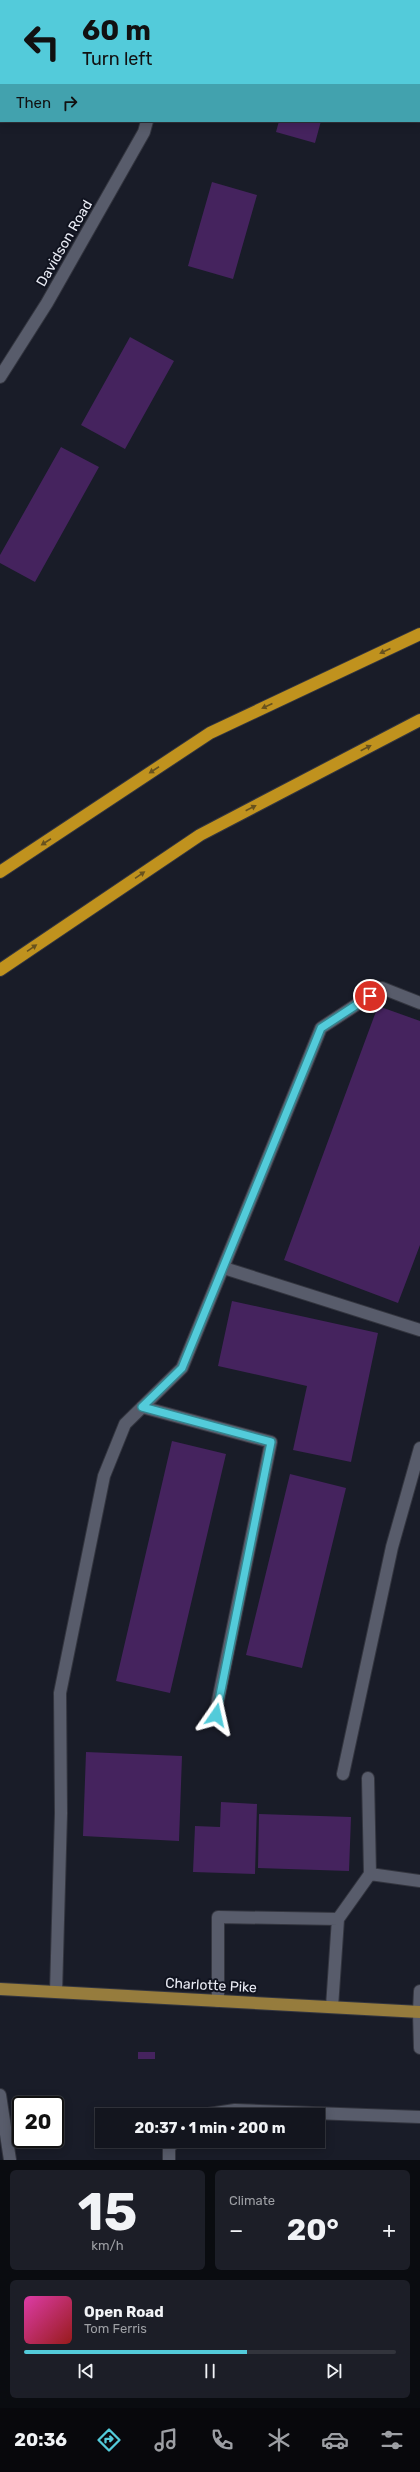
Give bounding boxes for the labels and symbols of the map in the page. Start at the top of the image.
street label: Davidson Road [33,197,96,289]
one-way arrow [379,648,390,654]
one-way arrow [261,703,273,709]
one-way arrow [361,745,372,751]
one-way arrow [149,766,159,774]
one-way arrow [245,805,257,811]
one-way arrow [40,838,51,846]
one-way arrow [135,871,145,879]
one-way arrow [27,944,37,952]
pin [353,979,387,1013]
position arrow [195,1694,237,1736]
street label: Charlotte Pike [165,1975,257,1996]
speed limit sign: 20 [12,2096,64,2148]

